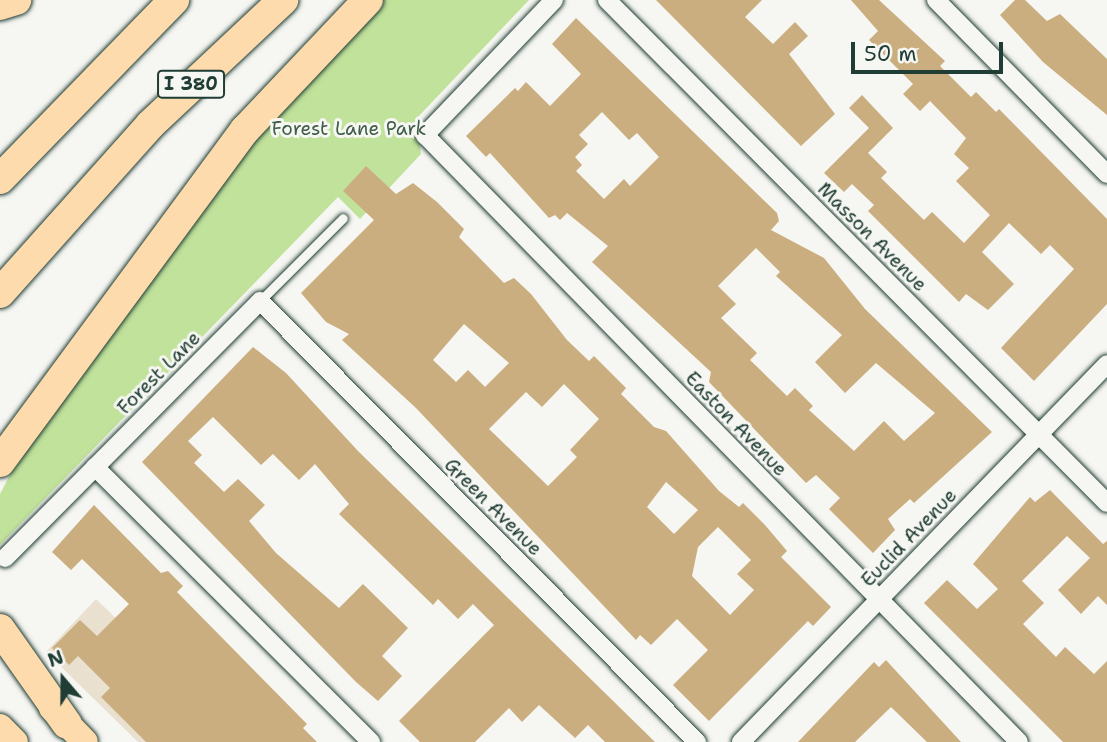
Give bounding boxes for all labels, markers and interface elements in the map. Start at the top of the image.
scale bar [855,28,1007,72]
text: 50 m [864,40,917,68]
road number: I 380 [156,70,226,98]
park label: Forest Lane Park [272,118,426,140]
street label: Masson Avenue [813,178,931,296]
street label: Forest Lane [113,327,205,419]
street label: Easton Avenue [680,367,792,481]
street label: Green Avenue [439,453,547,561]
street label: Euclid Avenue [857,484,961,592]
north arrow [28,644,98,714]
text: N [44,644,67,673]

